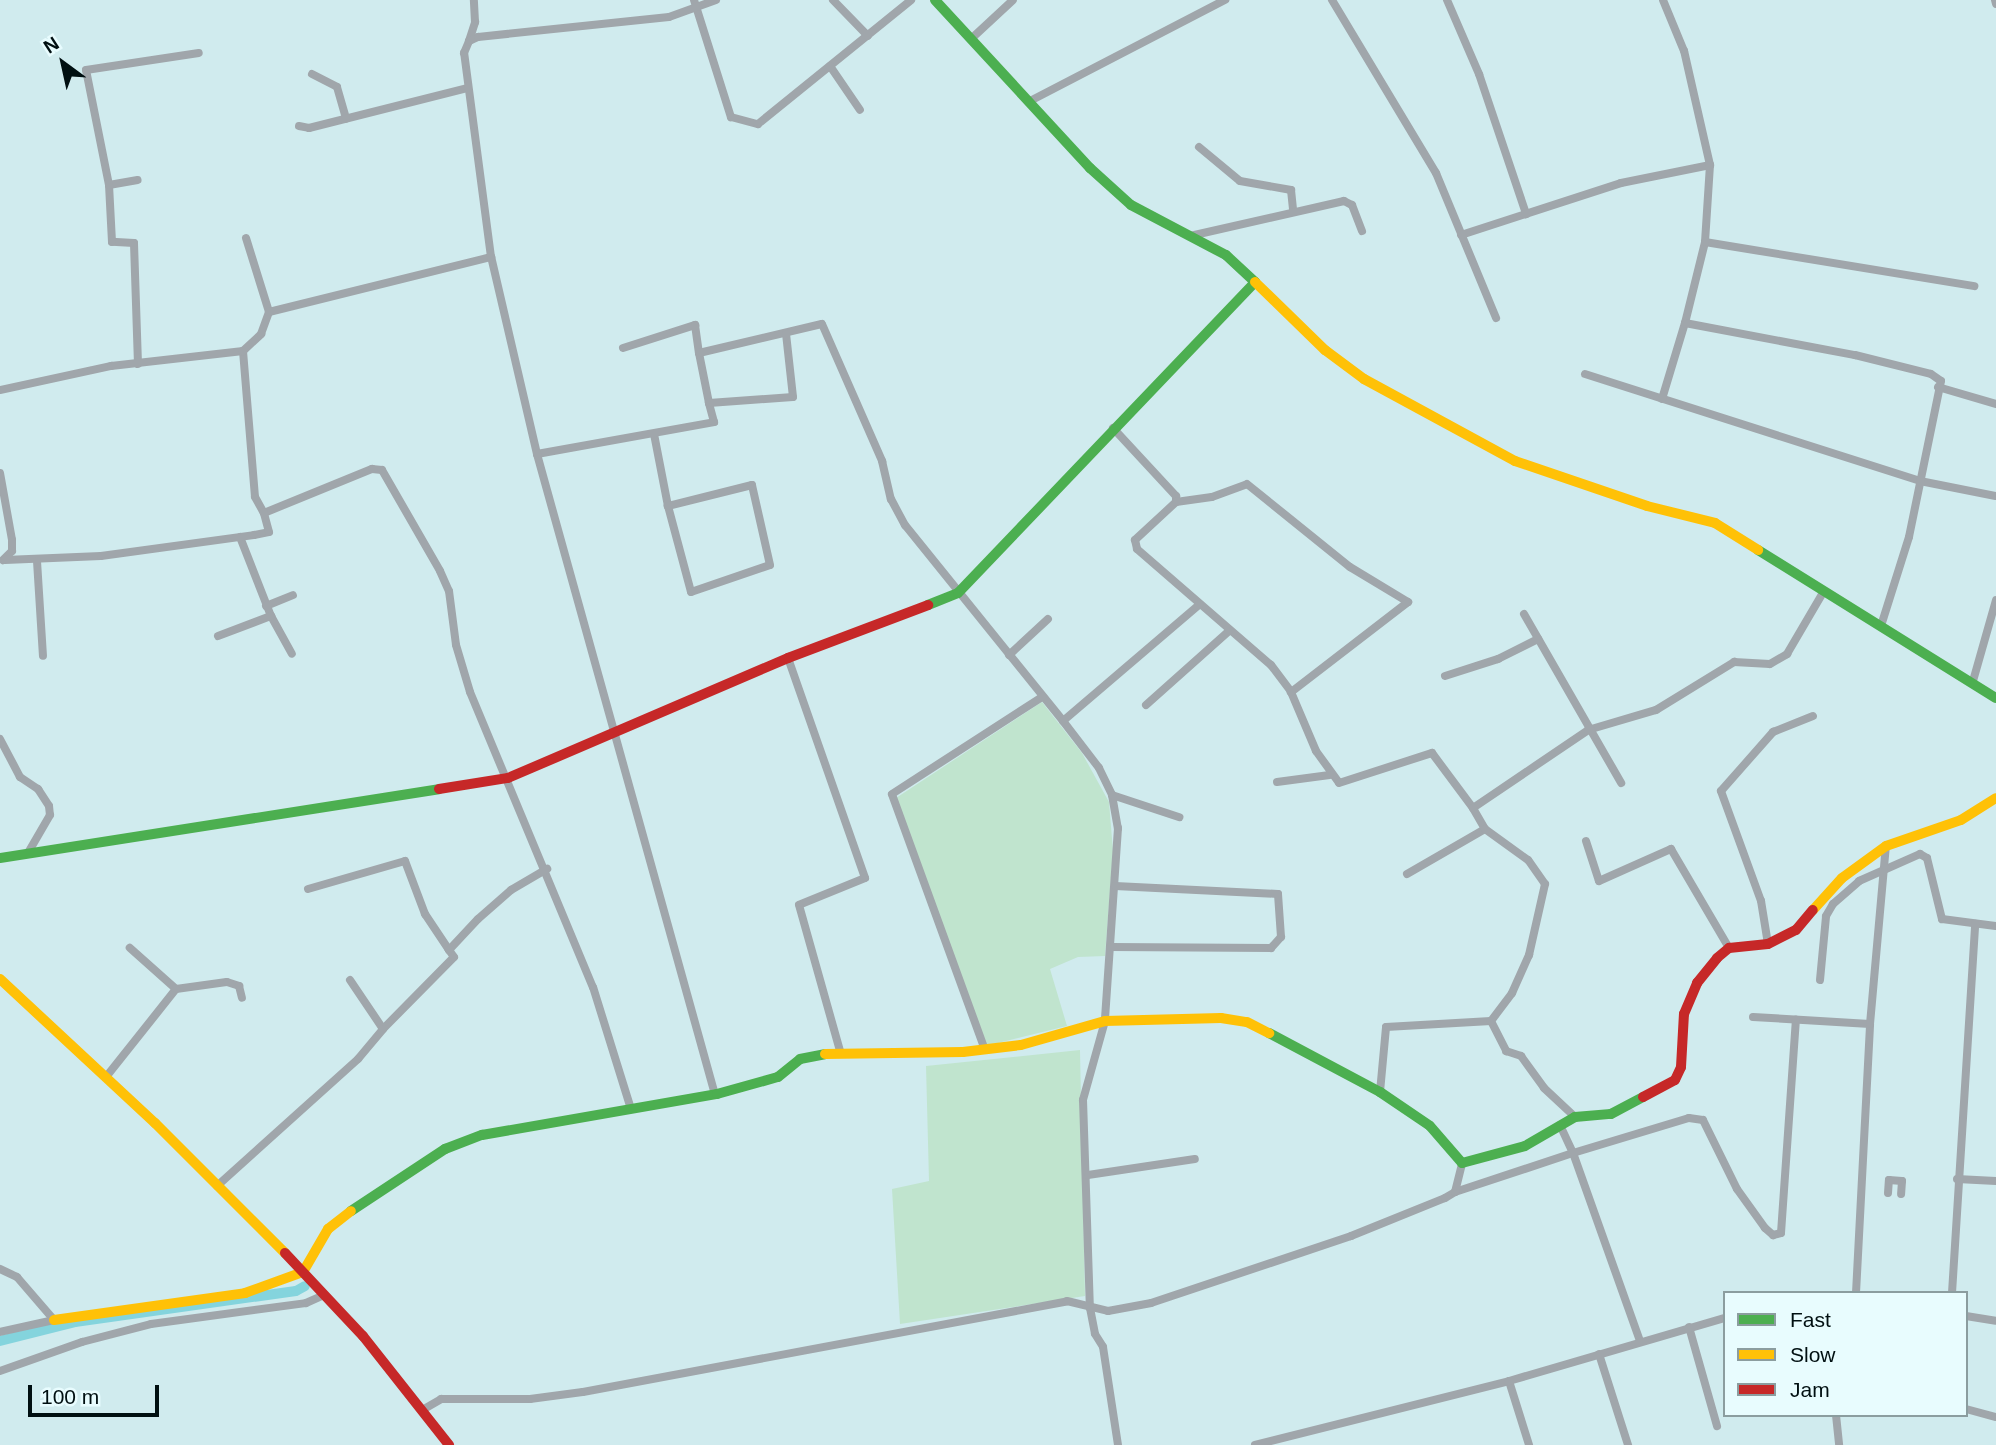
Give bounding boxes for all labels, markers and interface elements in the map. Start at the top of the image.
north arrow [28,28,98,98]
text: N [40,32,63,58]
legend [1723,1291,1968,1417]
text: Fast [1790,1308,1831,1331]
text: Slow [1790,1343,1836,1366]
scale bar [32,1372,163,1416]
text: Jam [1790,1378,1830,1401]
text: 100 m [41,1385,99,1408]

